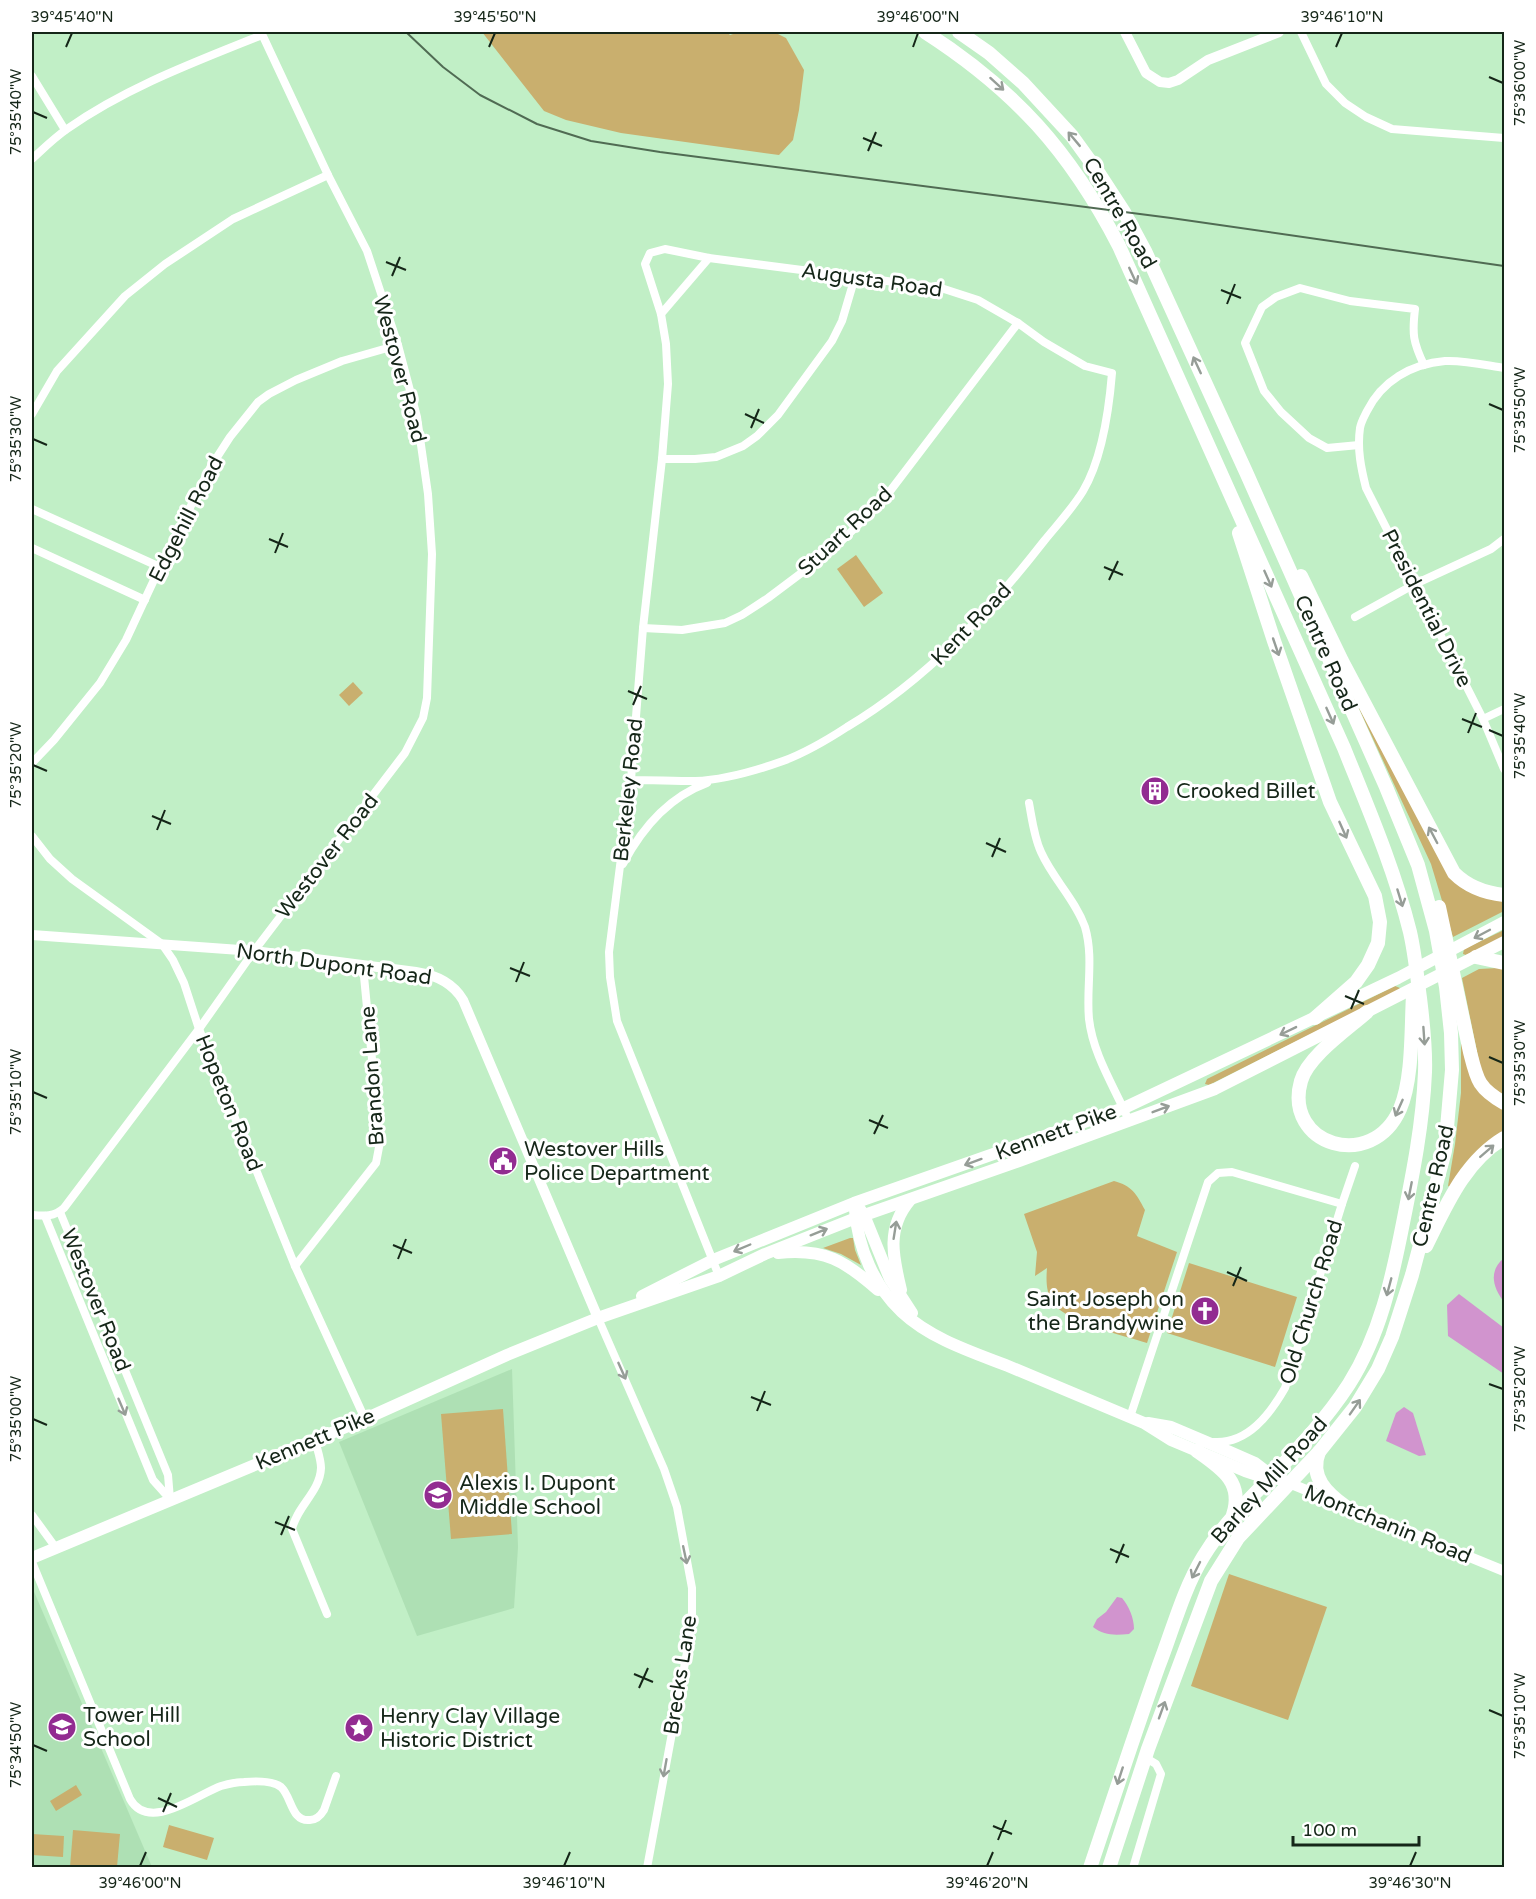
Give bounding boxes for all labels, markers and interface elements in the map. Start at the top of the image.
text: 39°45'40"N [30,8,114,26]
text: 39°45'50"N [453,8,537,26]
text: 39°46'00"N [876,8,960,26]
text: 39°46'10"N [1300,8,1384,26]
text: 75°36'00"W [1511,40,1529,126]
text: 75°35'40"W [7,69,25,155]
one-way arrow [989,77,1004,91]
one-way arrow [1067,132,1081,147]
street label: Centre Road [1078,153,1162,273]
street label: Augusta Road [800,258,944,303]
one-way arrow [1127,267,1139,285]
street label: Westover Road [368,293,431,446]
one-way arrow [1191,356,1203,374]
text: 75°35'50"W [1511,367,1529,453]
text: 75°35'30"W [7,396,25,482]
street label: Edgehill Road [144,452,229,586]
street label: Stuart Road [793,482,898,581]
street label: Presidential Drive [1376,525,1477,692]
one-way arrow [1263,570,1274,588]
street label: Kent Road [926,578,1017,671]
street label: Centre Road [1289,591,1362,715]
one-way arrow [1271,637,1282,656]
text: 75°35'40"W [1511,693,1529,779]
one-way arrow [1325,707,1336,725]
street label: Berkeley Road [609,717,648,863]
text: 75°35'20"W [7,722,25,808]
building icon: Crooked Billet [1139,775,1171,807]
place label: Crooked Billet [1176,779,1316,804]
street label: Westover Road [271,789,384,924]
one-way arrow [1338,820,1349,839]
one-way arrow [1426,826,1438,844]
one-way arrow [1395,888,1406,907]
one-way arrow [1474,928,1491,940]
street label: North Dupont Road [235,938,433,991]
street label: Brandon Lane [355,1005,390,1147]
text: 75°35'30"W [1511,1020,1529,1106]
one-way arrow [1280,1025,1298,1037]
one-way arrow [1419,1026,1430,1046]
street label: Hopeton Road [190,1031,267,1175]
text: 75°35'10"W [7,1049,25,1135]
street label: Kennett Pike [992,1099,1120,1166]
one-way arrow [1393,1099,1404,1117]
one-way arrow [1151,1103,1170,1114]
street label: Centre Road [1407,1123,1460,1250]
place label: Westover Hills Police Department [524,1137,710,1186]
public building icon: Westover Hills Police Department [487,1145,519,1177]
one-way arrow [1479,1145,1495,1158]
one-way arrow [964,1157,983,1168]
one-way arrow [1404,1180,1415,1200]
street label: Old Church Road [1275,1217,1348,1387]
one-way arrow [890,1221,901,1241]
street label: Westover Road [56,1225,136,1375]
one-way arrow [810,1226,828,1237]
one-way arrow [733,1243,751,1254]
one-way arrow [1383,1278,1394,1297]
place label: Saint Joseph on the Brandywine [1026,1287,1184,1336]
church icon: Saint Joseph on the Brandywine [1189,1295,1221,1327]
text: 75°35'20"W [1511,1346,1529,1432]
one-way arrow [617,1362,628,1380]
text: 75°35'00"W [7,1376,25,1462]
one-way arrow [117,1397,128,1416]
one-way arrow [1349,1399,1361,1415]
street label: Kennett Pike [252,1403,379,1476]
street label: Barley Mill Road [1206,1412,1333,1549]
place label: Alexis I. Dupont Middle School [459,1471,616,1520]
school or university icon: Alexis I. Dupont Middle School [422,1479,454,1511]
street label: Montchanin Road [1301,1480,1475,1569]
one-way arrow [680,1545,691,1564]
one-way arrow [1190,1561,1202,1578]
street label: Brecks Lane [659,1613,702,1737]
text: 75°35'10"W [1511,1673,1529,1759]
one-way arrow [1158,1701,1169,1720]
text: 75°34'50"W [7,1702,25,1788]
place label: Tower Hill School [83,1703,180,1752]
place label: Henry Clay Village Historic District [380,1704,560,1753]
school or university icon: Tower Hill School [46,1711,78,1743]
place icon: Henry Clay Village Historic District [343,1712,375,1744]
one-way arrow [659,1757,670,1777]
one-way arrow [1114,1766,1125,1785]
scale bar [1293,1809,1419,1847]
text: 100 m [1302,1819,1357,1841]
text: 39°46'00"N [98,1874,182,1892]
text: 39°46'10"N [522,1874,606,1892]
text: 39°46'20"N [945,1874,1029,1892]
text: 39°46'30"N [1368,1874,1452,1892]

